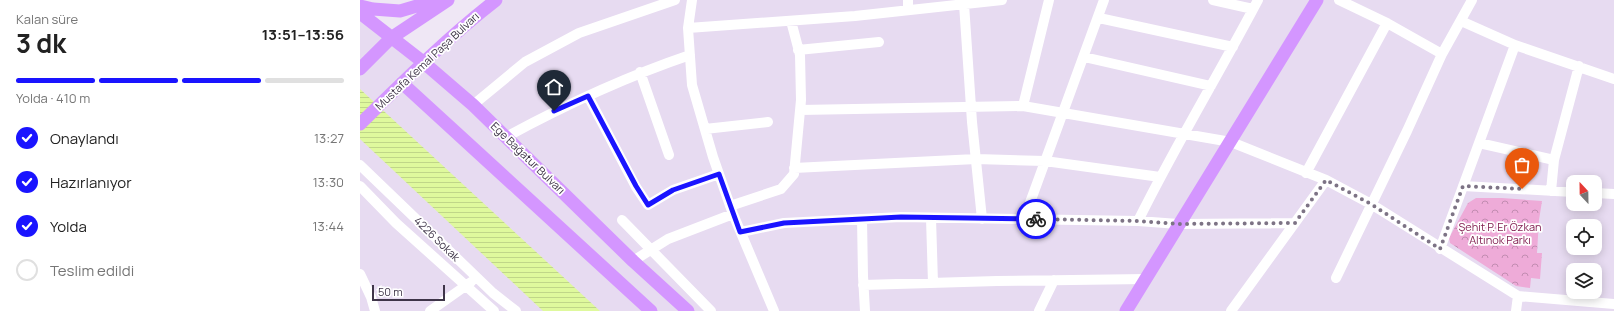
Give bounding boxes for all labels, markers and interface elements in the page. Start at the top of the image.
street label: Mustafa Kemal Paşa Bulvarı [371,8,482,113]
text: Kalan süre [16,10,78,28]
text: 13:51–13:56 [262,24,344,45]
text: 3 dk [16,25,66,61]
pin [537,70,571,111]
icon: home [543,76,565,98]
text: Yolda · 410 m [16,89,90,107]
street label: Ege Bağatur Bulvarı [488,118,569,197]
icon: check [16,127,38,149]
text: Onaylandı [50,128,119,149]
text: 13:27 [314,129,344,147]
pin [1505,148,1539,189]
icon: bag [1511,154,1533,176]
icon: check [16,171,38,193]
text: Hazırlanıyor [50,172,132,193]
text: 13:30 [313,173,344,191]
north arrow [1566,175,1602,211]
map controls [1566,175,1602,299]
courier [1016,199,1056,239]
icon: bike [1025,208,1047,230]
street label: 4226 Sokak [411,213,464,265]
icon: check [16,215,38,237]
text: Yolda [50,216,87,237]
text: 13:44 [312,217,344,235]
park label: Şehit P. Er Özkan Altınok Parkı [1458,219,1542,247]
button: locate [1566,219,1602,255]
text: Teslim edildi [50,260,134,281]
button: layers [1566,263,1602,299]
scale bar [372,283,445,302]
text: 50 m [378,284,403,299]

